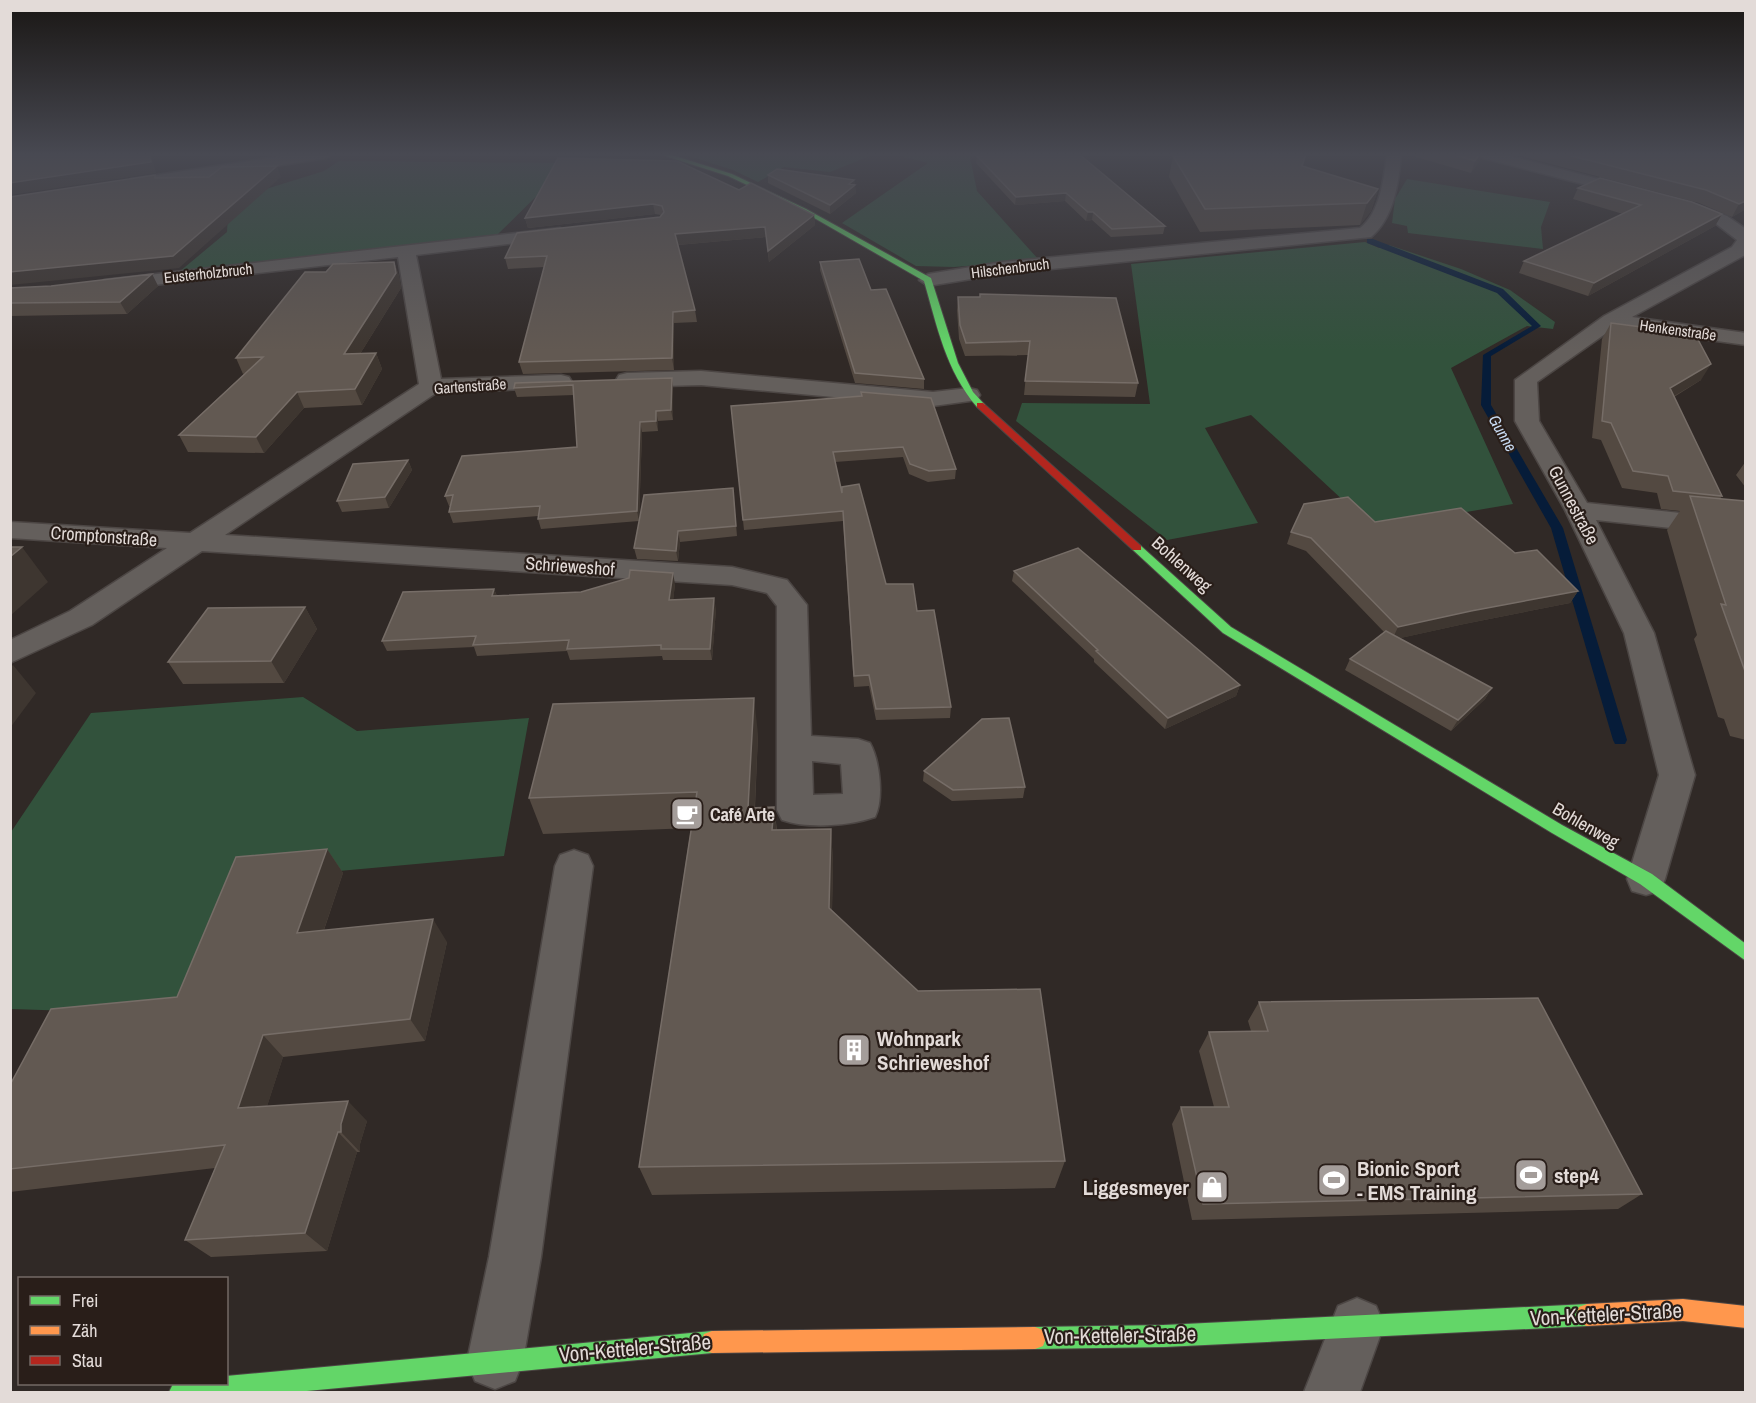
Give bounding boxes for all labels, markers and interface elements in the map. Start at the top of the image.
street label: Hilschenbruch [970,253,1050,283]
street label: Eusterholzbruch [163,258,253,288]
street label: Henkenstraße [1638,314,1718,346]
street label: Gartenstraße [433,373,507,399]
water label: Gunne [1484,410,1522,456]
street label: Gunnestraße [1543,461,1605,549]
street label: Cromptonstraße [50,520,158,552]
street label: Bohlenweg [1146,530,1218,598]
street label: Schrieweshof [525,550,616,582]
cafe icon: Café Arte [669,796,705,832]
street label: Bohlenweg [1548,796,1625,854]
place label: Café Arte [710,802,775,827]
place label: Wohnpark Schrieweshof [877,1024,989,1077]
building icon: Wohnpark Schrieweshof [836,1032,872,1068]
place label: Bionic Sport - EMS Training [1357,1154,1477,1207]
sports icon: step4 [1513,1157,1549,1193]
place label: step4 [1554,1161,1599,1190]
sports icon: Bionic Sport - EMS Training [1316,1162,1352,1198]
shop icon: Liggesmeyer [1194,1169,1230,1205]
place label: Liggesmeyer [1083,1173,1189,1202]
legend [18,1277,228,1385]
text: Frei [72,1288,98,1313]
street label: Von-Ketteler-Straße [1529,1296,1683,1332]
text: Zäh [72,1318,97,1343]
street label: Von-Ketteler-Straße [1044,1319,1196,1351]
street label: Von-Ketteler-Straße [558,1327,712,1369]
text: Stau [72,1348,102,1373]

